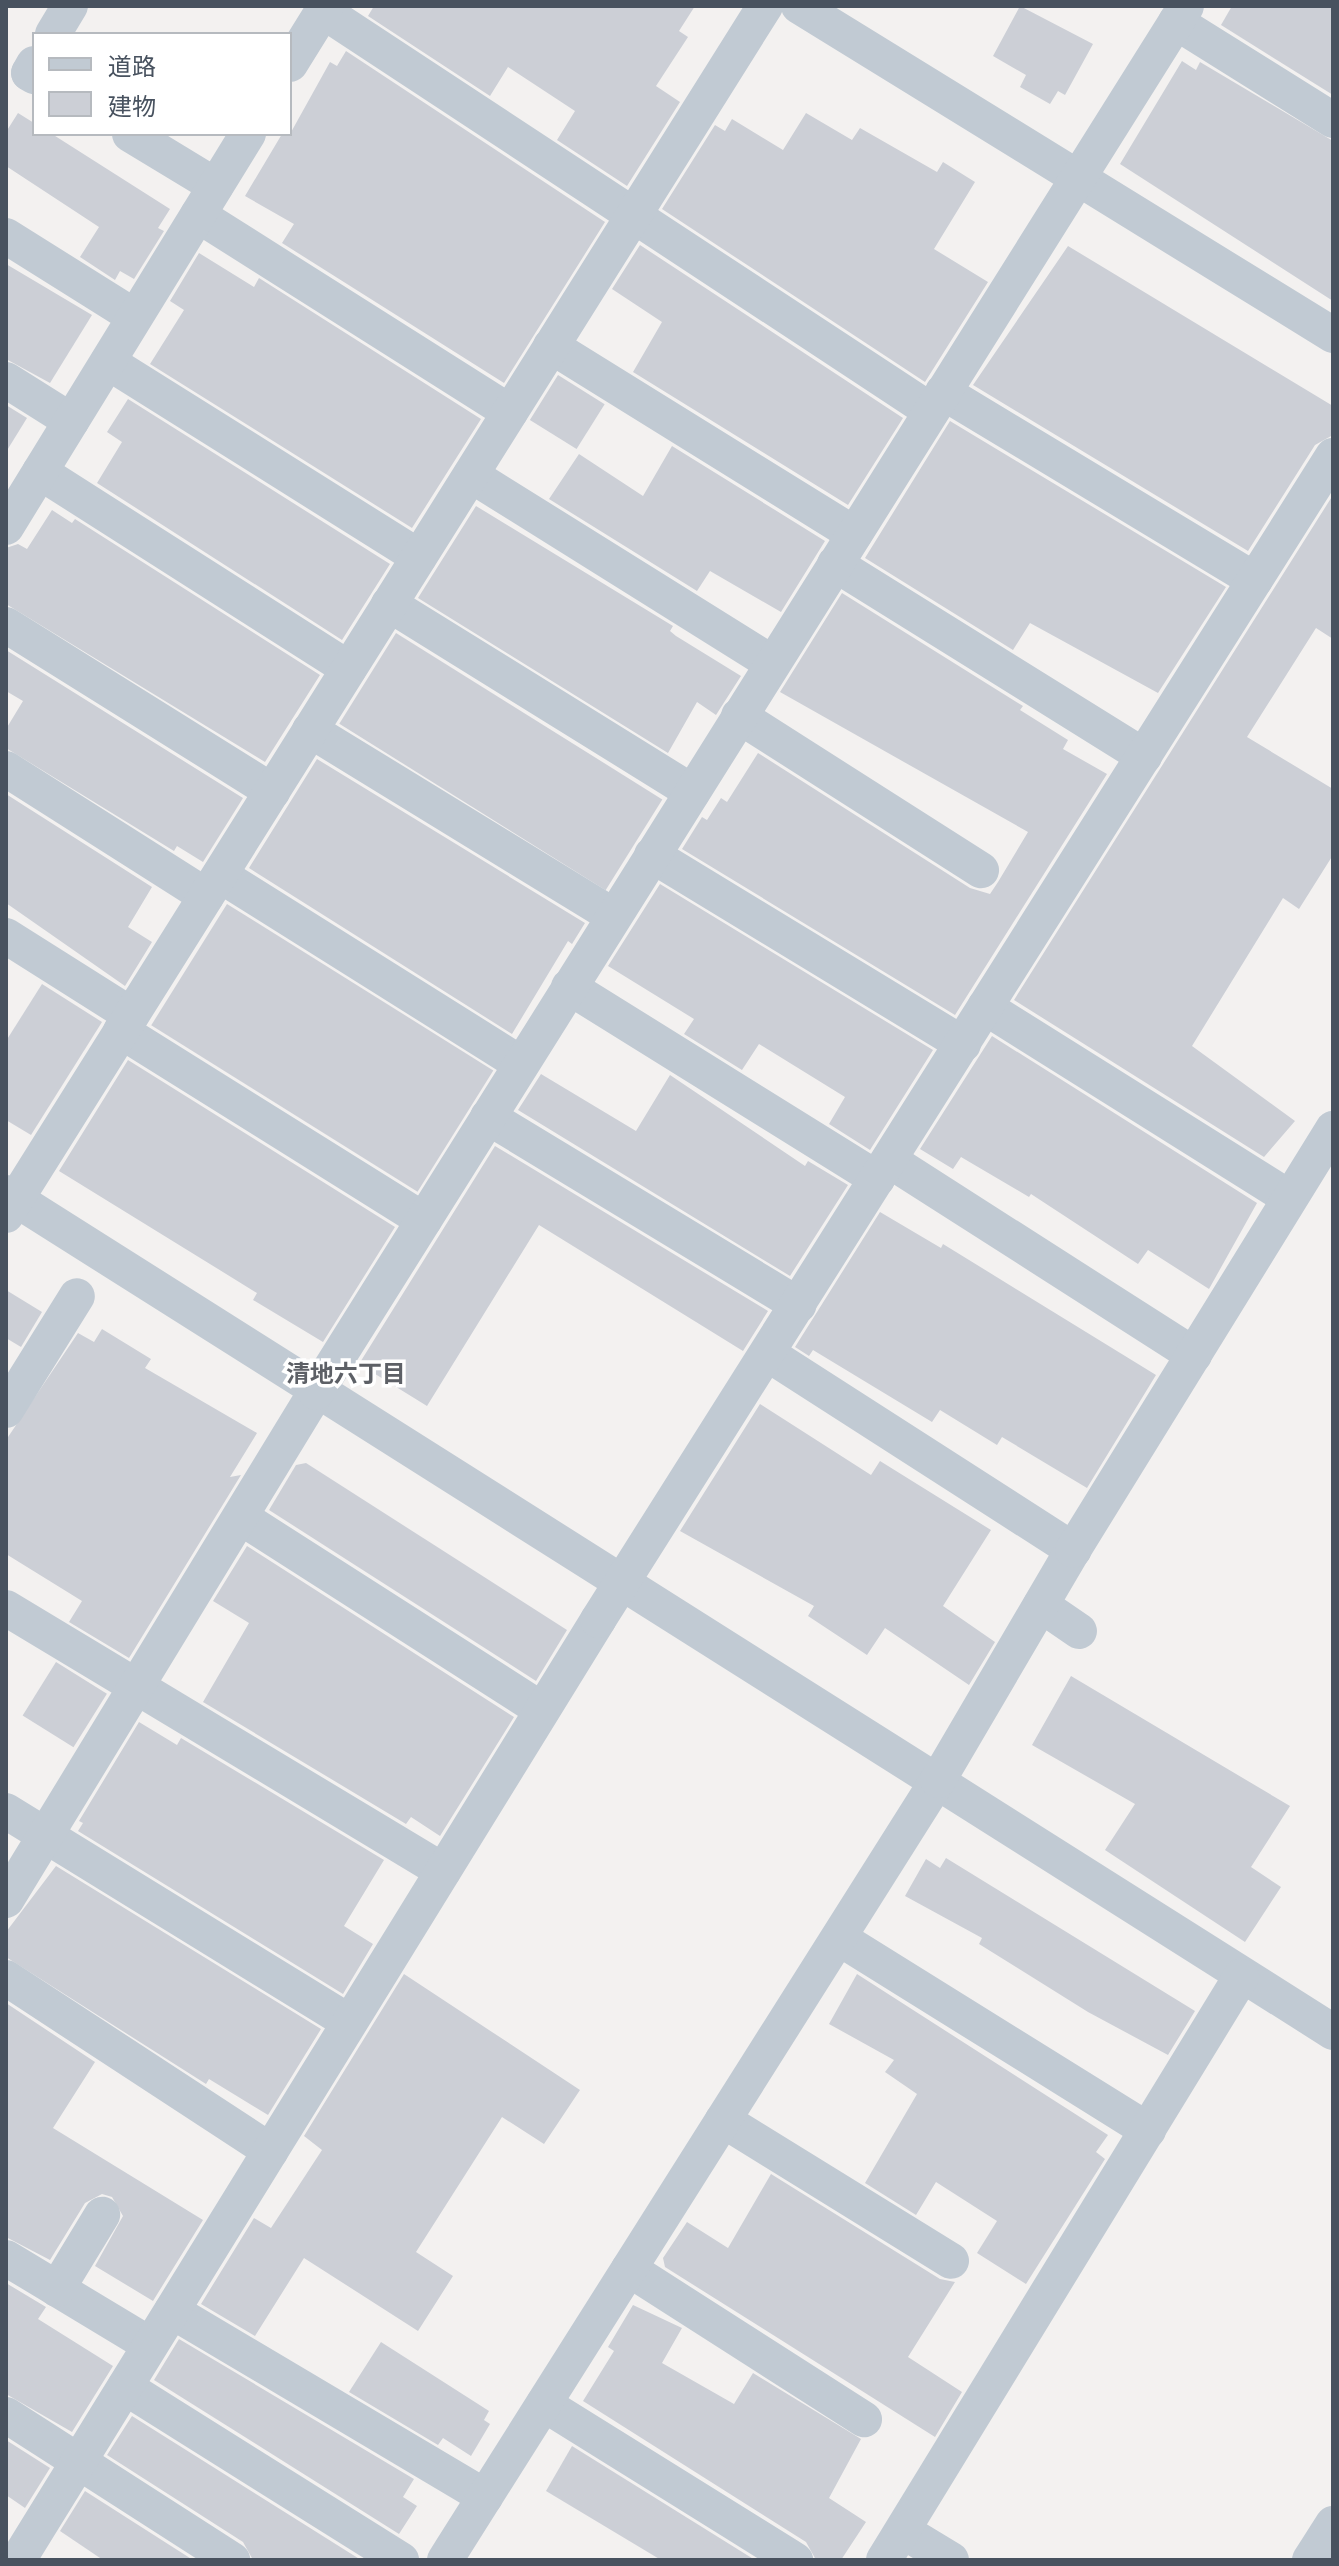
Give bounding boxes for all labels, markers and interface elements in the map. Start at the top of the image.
legend [32,32,292,136]
text: 道路 [108,53,156,81]
text: 建物 [108,93,156,121]
district label: 清地六丁目 [286,1361,406,1389]

